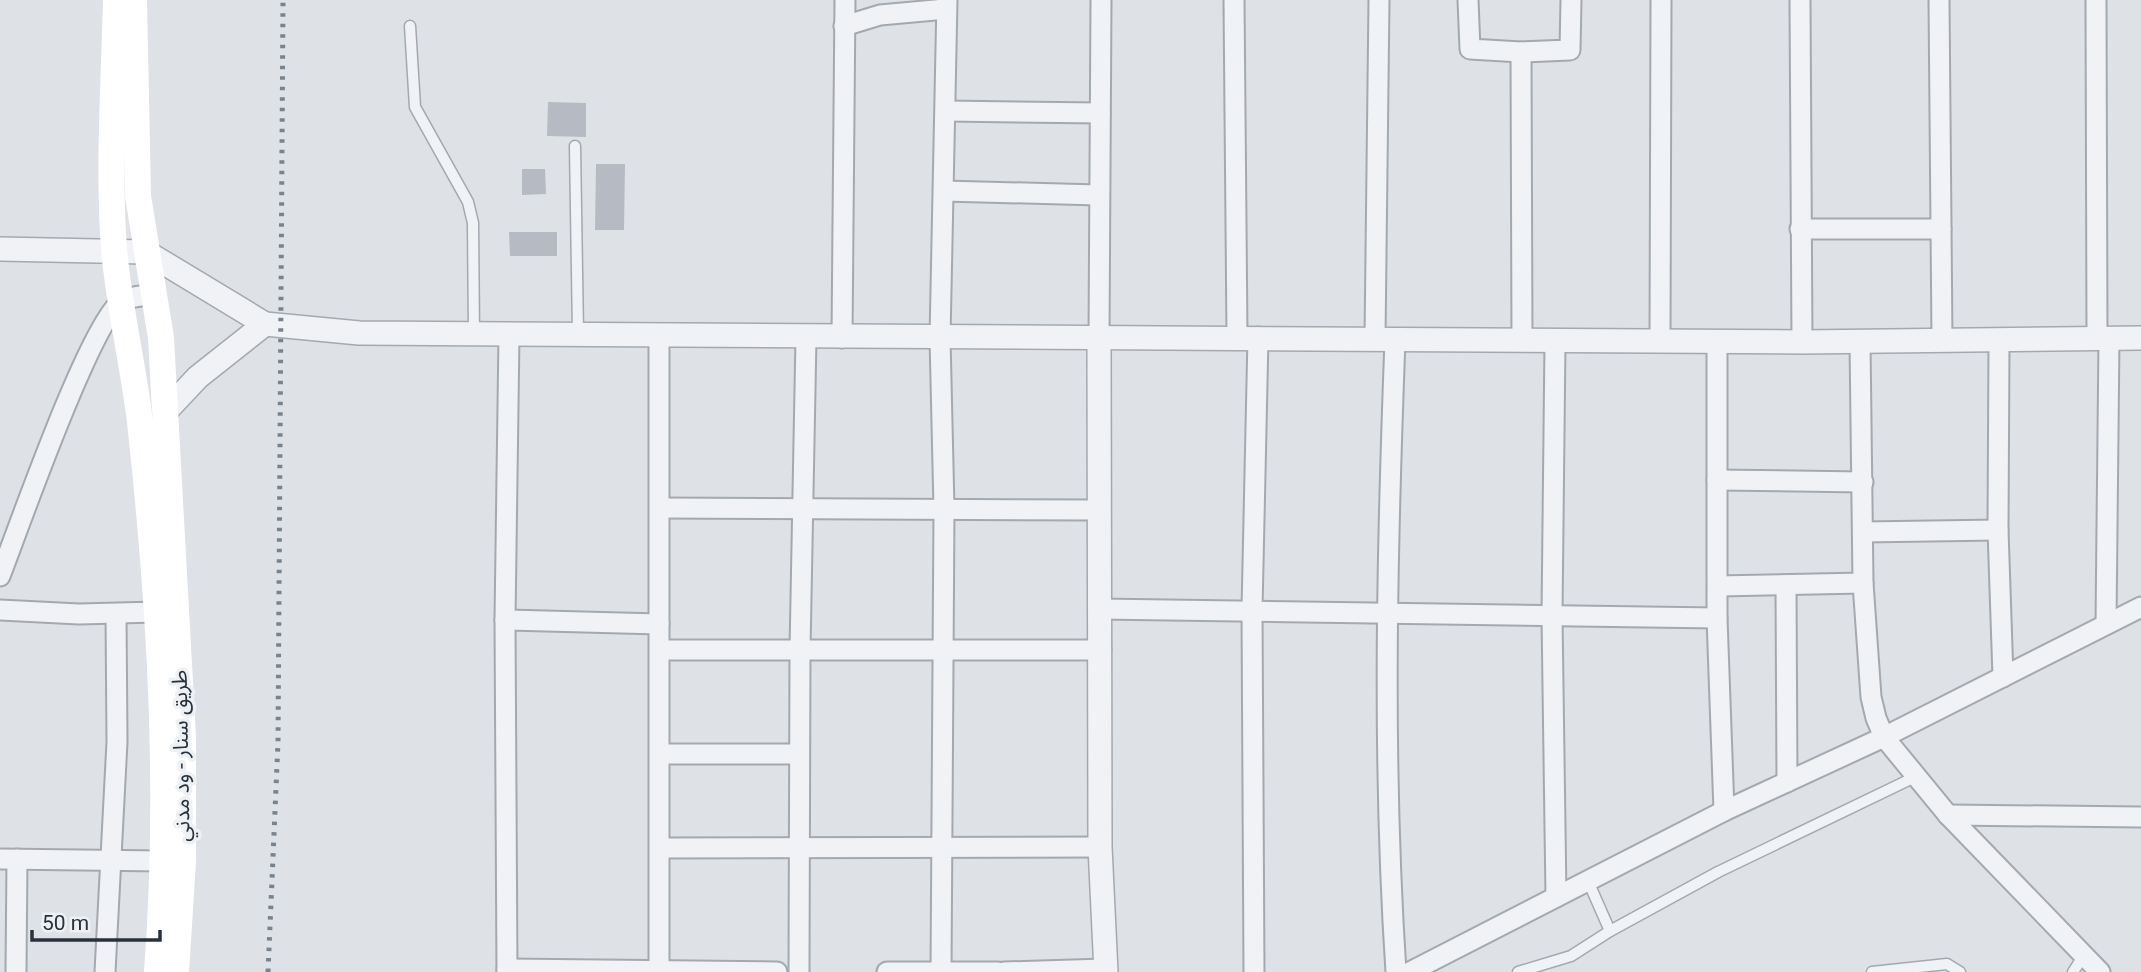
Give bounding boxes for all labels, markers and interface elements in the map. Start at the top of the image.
street label: طريق سنار - ود مدني [168,670,198,842]
scale bar [32,898,159,942]
text: 50 m [42,911,89,935]

